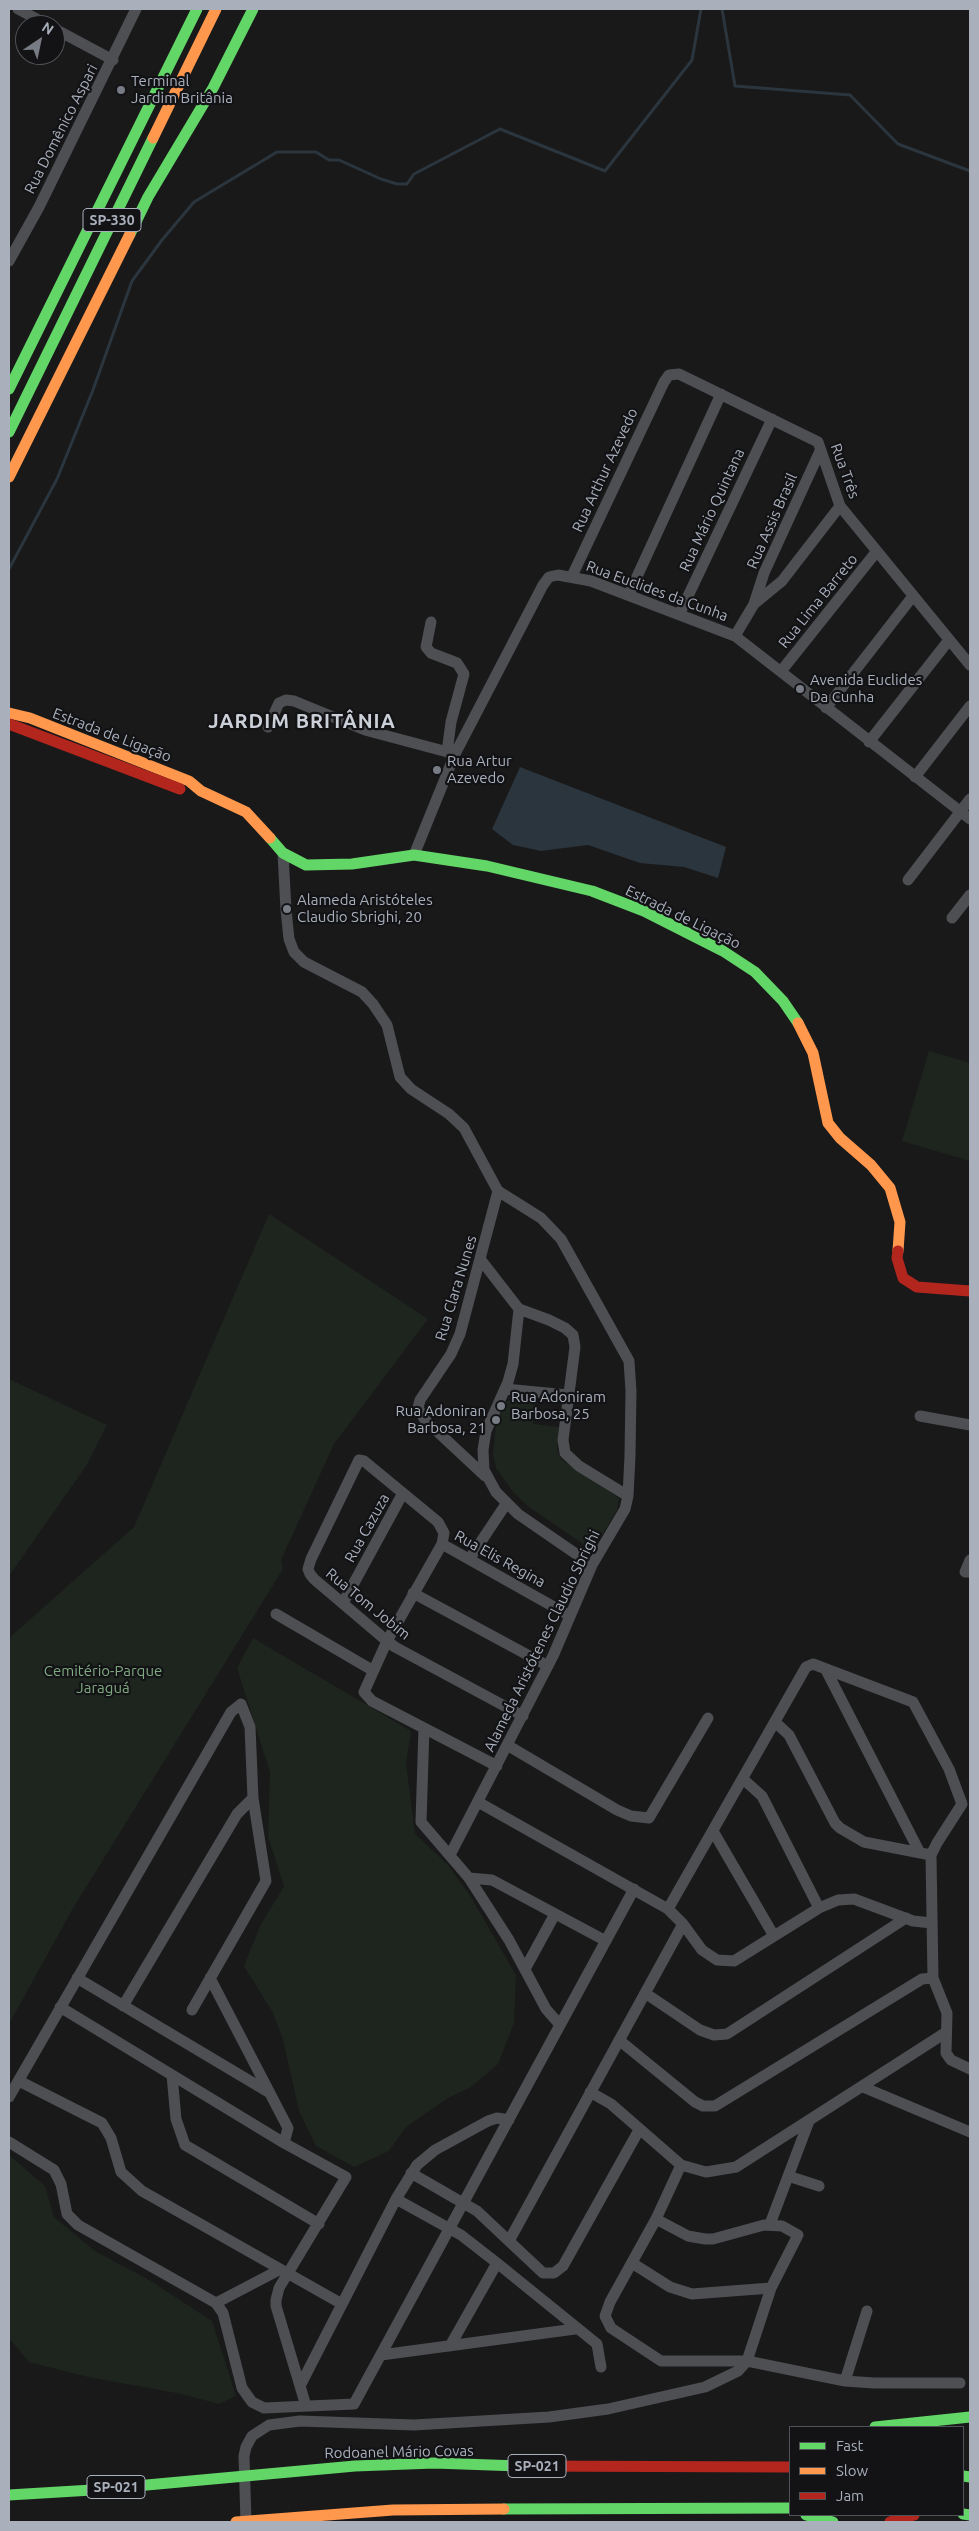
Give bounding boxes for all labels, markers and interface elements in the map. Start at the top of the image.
north arrow [15,15,65,65]
text: N [39,19,57,38]
street label: Rua Domênico Aspari [20,61,102,197]
place label: Terminal Jardim Britânia [131,72,233,107]
marker: Terminal Jardim Britânia [115,84,127,96]
road number: SP-330 [83,208,141,232]
street label: Rua Arthur Azevedo [568,405,642,535]
street label: Rua Três [827,441,863,501]
street label: Rua Mário Quintana [676,446,748,574]
street label: Rua Assis Brasil [743,470,801,572]
street label: Rua Lima Barreto [775,550,861,652]
street label: Rua Euclides da Cunha [584,557,730,625]
place label: Avenida Euclides Da Cunha [810,671,922,706]
marker: Avenida Euclides Da Cunha [794,683,806,695]
street label: Estrada de Ligação [50,704,174,766]
district label: JARDIM BRITÂNIA [206,709,398,733]
place label: Rua Artur Azevedo [447,752,512,787]
marker: Rua Artur Azevedo [431,764,443,776]
street label: Estrada de Ligação [623,881,743,953]
place label: Alameda Aristóteles Claudio Sbrighi, 20 [297,891,433,926]
marker: Alameda Aristóteles Claudio Sbrighi, 20 [281,903,293,915]
street label: Rua Clara Nunes [431,1233,481,1343]
place label: Rua Adoniram Barbosa, 25 [511,1388,606,1423]
marker: Rua Adoniram Barbosa, 25 [495,1400,507,1412]
place label: Rua Adoniran Barbosa, 21 [396,1402,486,1437]
marker: Rua Adoniran Barbosa, 21 [490,1414,502,1426]
street label: Rua Cazuza [341,1490,393,1566]
street label: Rua Elis Regina [451,1527,549,1591]
street label: Alameda Aristótenes Claudio Sbrighi [480,1527,604,1755]
street label: Rua Tom Jobim [322,1564,414,1644]
park label: Cemitério-Parque Jaraguá [44,1662,162,1697]
legend [789,2426,964,2516]
text: Fast [836,2437,863,2454]
street label: Rodoanel Mário Covas [324,2442,474,2462]
road number: SP-021 [508,2454,566,2478]
text: Slow [836,2462,868,2479]
road number: SP-021 [87,2476,145,2498]
text: Jam [836,2487,864,2504]

